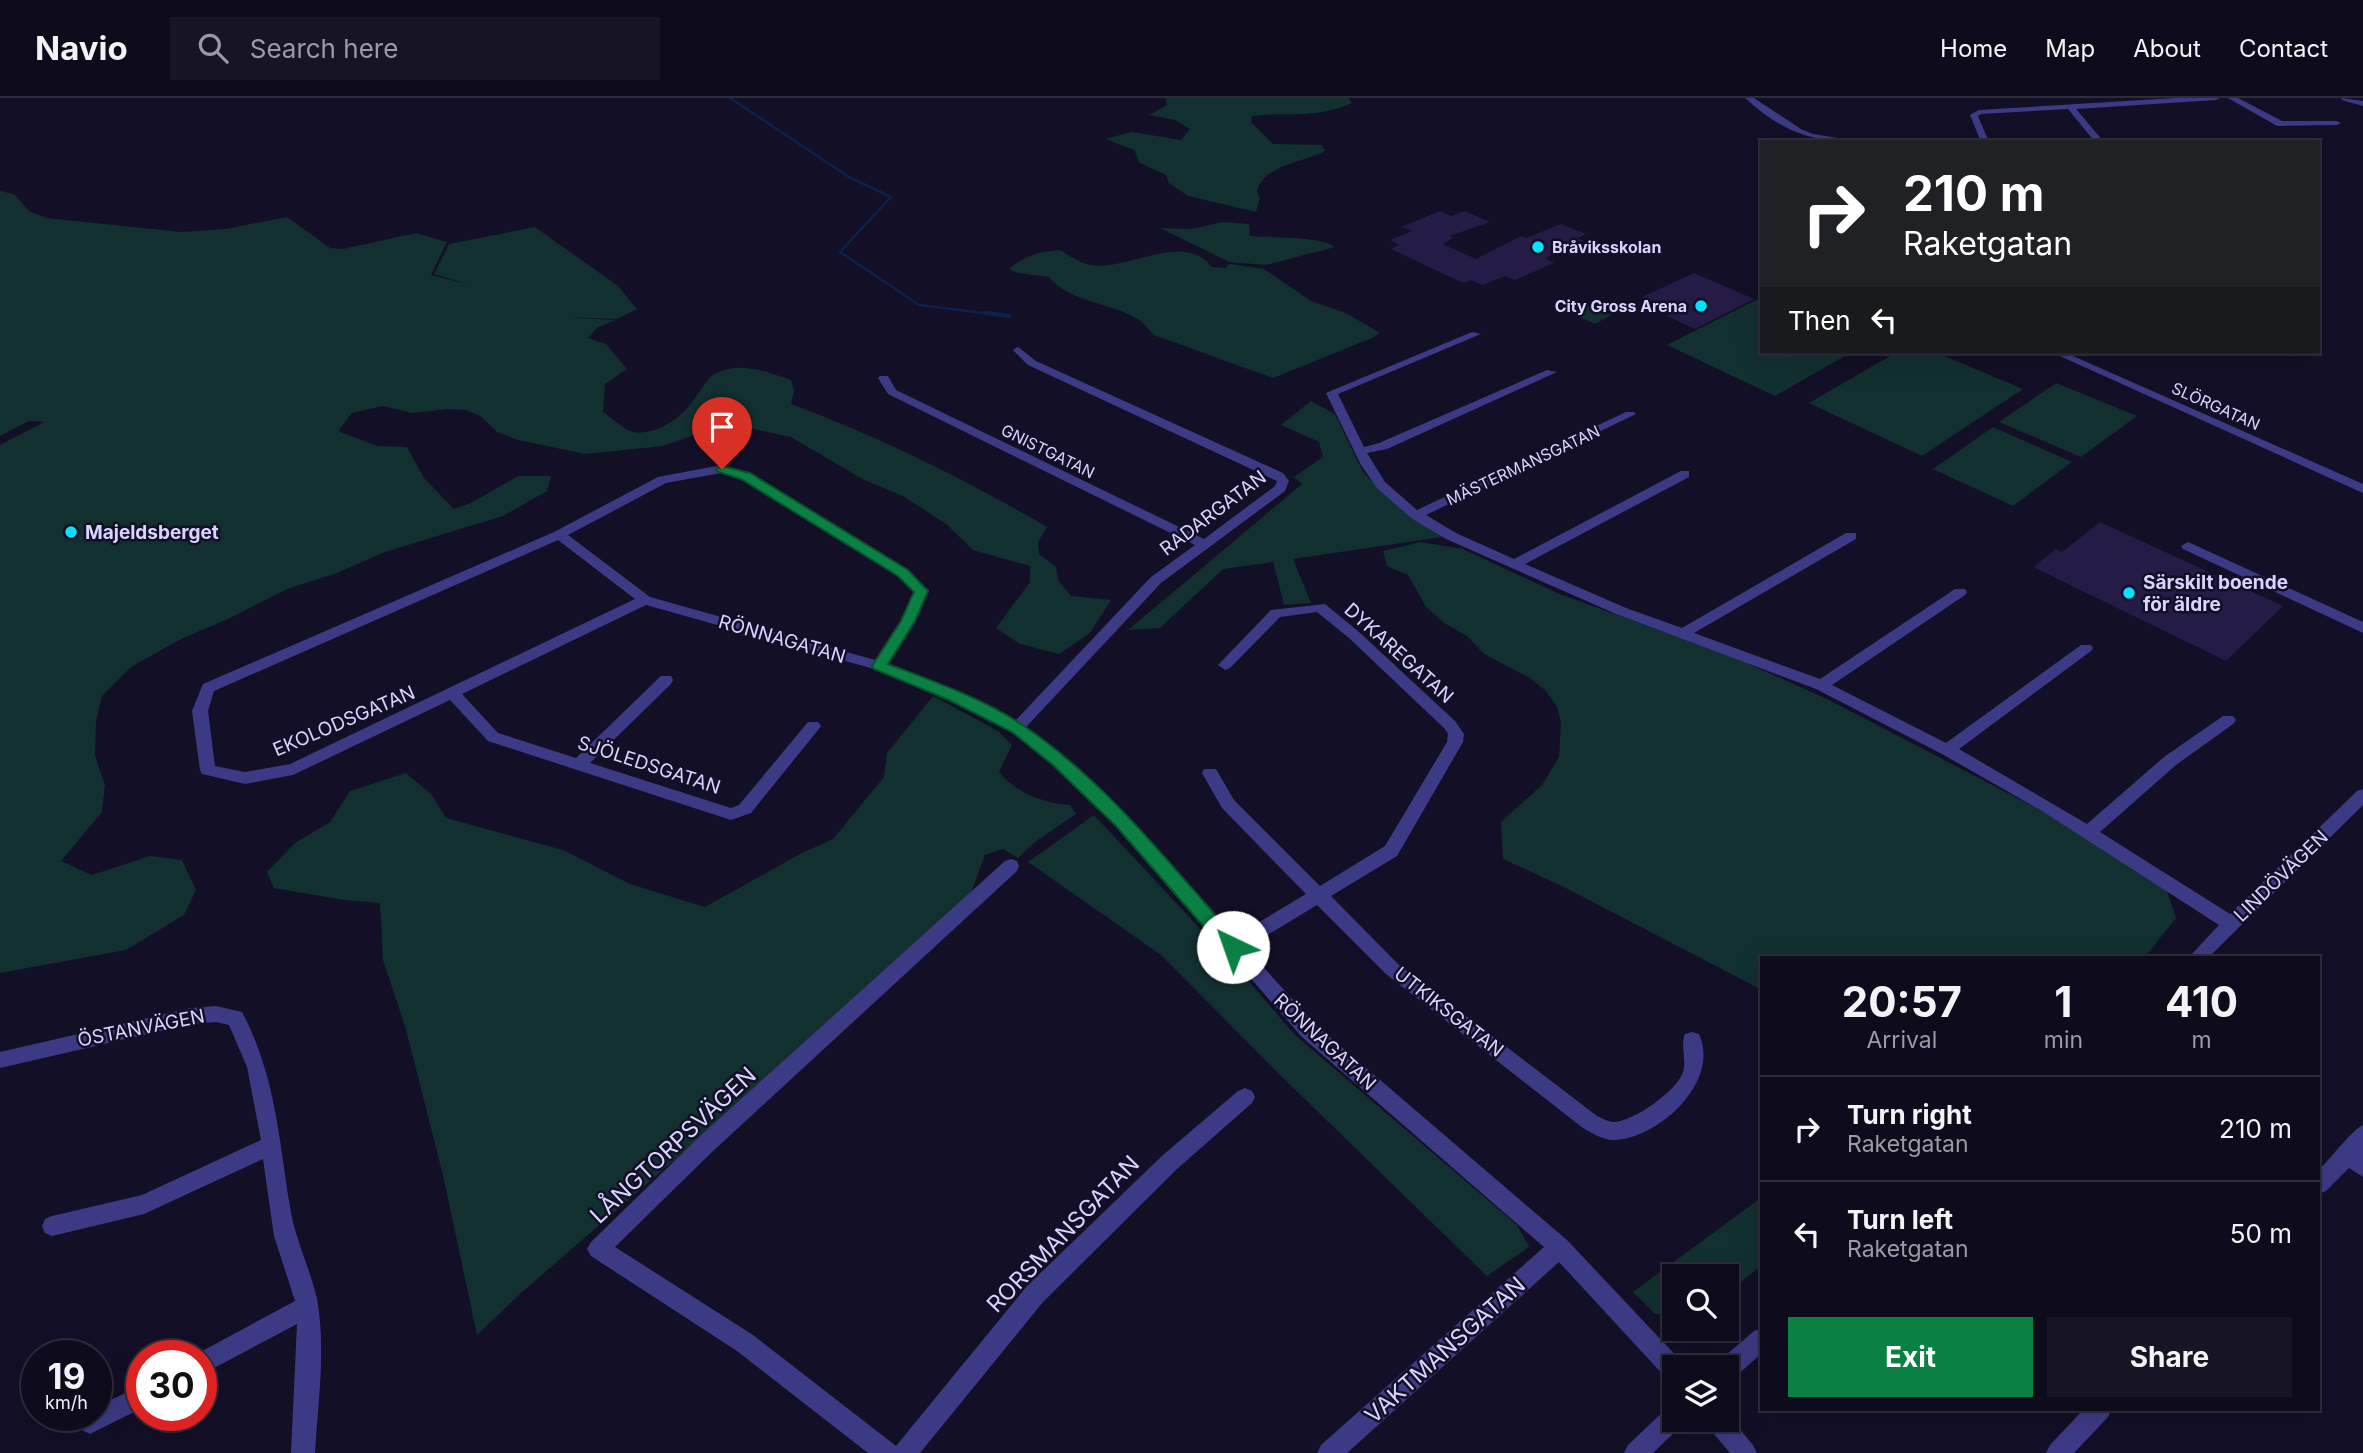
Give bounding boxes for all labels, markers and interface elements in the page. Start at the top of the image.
search box [170,17,660,80]
text: Navio [35,28,128,68]
icon: search [194,29,232,67]
text: Search here [250,33,398,64]
text: Home [1940,34,2007,63]
text: Map [2045,34,2095,63]
text: About [2133,34,2201,63]
text: Contact [2239,34,2328,63]
text: 210 m [1903,164,2044,223]
icon: right [1788,168,1879,259]
text: Raketgatan [1903,224,2072,263]
place label: Bråviksskolan [1552,237,1661,257]
marker: Bråviksskolan [1530,239,1546,255]
place label: City Gross Arena [1555,296,1687,316]
marker: City Gross Arena [1693,298,1709,314]
icon: left [1865,301,1903,339]
text: Then [1788,305,1851,336]
street label: SLÖRGATAN [2169,378,2263,434]
pin [692,397,752,469]
icon: arrive [703,408,741,446]
street label: GNISTGATAN [998,420,1098,482]
street label: MÄSTERMANSGATAN [1443,421,1603,509]
street label: RADARGATAN [1155,466,1271,560]
place label: Majeldsberget [85,521,219,544]
marker: Majeldsberget [63,524,79,540]
place label: Särskilt boende för äldre [2143,571,2288,616]
marker: Särskilt boende för äldre [2121,585,2137,601]
street label: DYKAREGATAN [1340,598,1458,708]
street label: RÖNNAGATAN [716,610,848,668]
street label: EKOLODSGATAN [270,681,418,761]
street label: SJÖLEDSGATAN [575,731,723,799]
street label: LINDÖVÄGEN [2229,825,2333,927]
position arrow [1196,910,1270,984]
street label: UTKIKSGATAN [1390,962,1508,1062]
text: 20:57 [1842,976,1962,1027]
text: 1 [2054,976,2072,1027]
text: 410 [2165,976,2238,1027]
street label: RÖNNAGATAN [1269,989,1381,1095]
street label: ÖSTANVÄGEN [75,1004,207,1052]
text: Arrival [1866,1026,1937,1054]
text: min [2044,1026,2083,1054]
text: m [2191,1026,2212,1054]
street label: LÅNGTORPSVÄGEN [584,1060,762,1229]
text: Turn right [1847,1099,1972,1130]
icon: right [1788,1110,1826,1148]
text: 210 m [2219,1113,2292,1144]
text: Raketgatan [1847,1130,1969,1158]
street label: RORSMANSGATAN [981,1150,1145,1318]
text: Turn left [1847,1204,1953,1235]
icon: left [1788,1215,1826,1253]
text: 50 m [2230,1218,2292,1249]
text: Raketgatan [1847,1235,1969,1263]
map controls [1662,1264,1739,1432]
button: search [1662,1264,1739,1341]
street label: VAKTMANSGATAN [1359,1271,1531,1429]
button: Exit [1788,1317,2033,1397]
button: Share [2047,1317,2292,1397]
speed limit sign: 30 [126,1340,217,1431]
text: 19 [48,1355,85,1397]
button: layers [1662,1355,1739,1432]
text: km/h [45,1392,88,1413]

